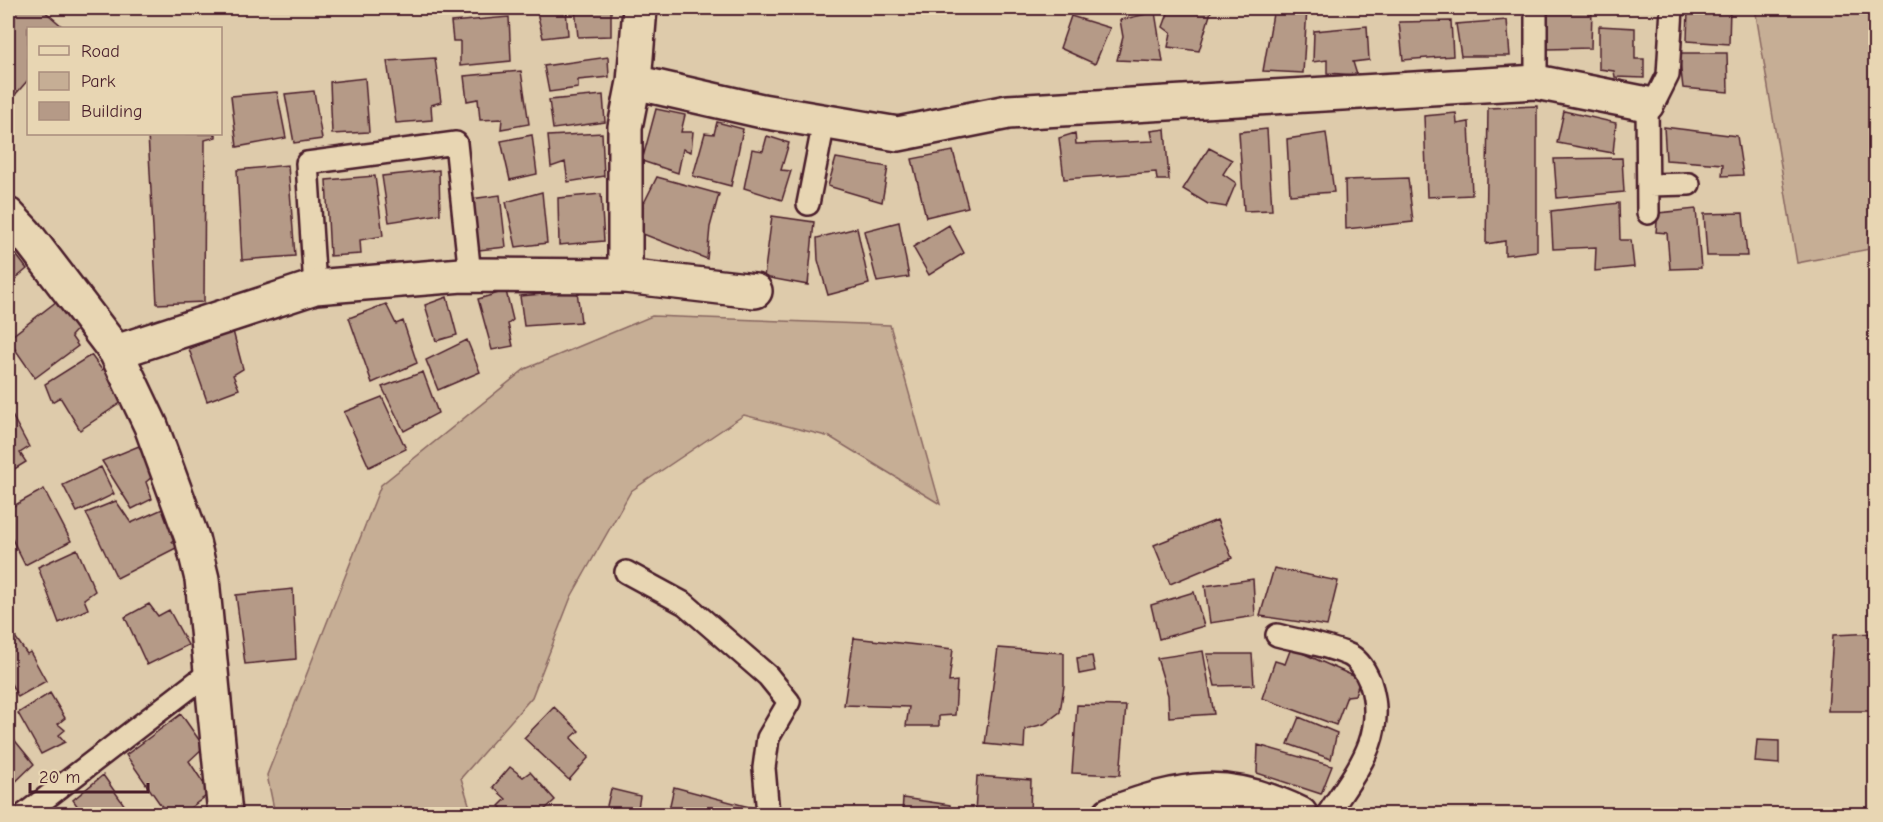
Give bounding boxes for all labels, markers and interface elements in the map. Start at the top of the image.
legend [27,27,222,135]
text: Road [81,41,120,62]
text: Park [81,71,116,92]
text: Building [81,101,143,122]
scale bar [30,756,148,794]
text: 20 m [39,767,80,788]

